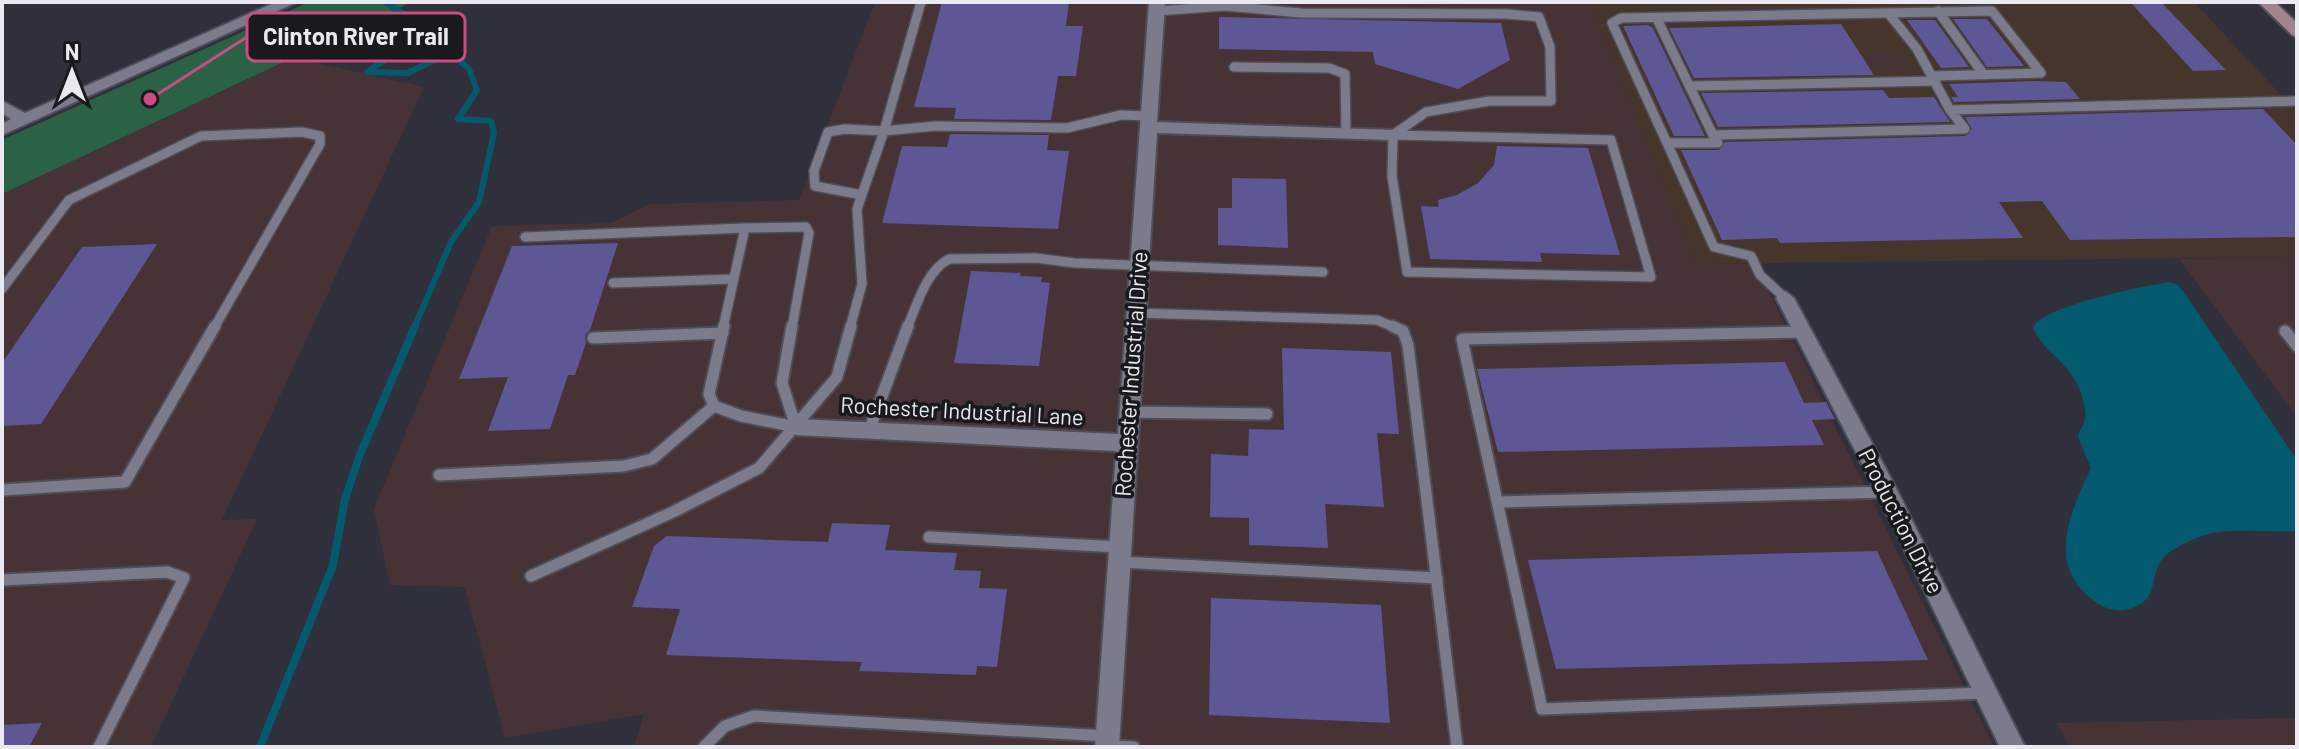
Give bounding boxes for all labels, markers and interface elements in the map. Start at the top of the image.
callout: Clinton River Trail [247,13,465,61]
text: Clinton River Trail [263,21,449,50]
north arrow [32,32,112,112]
text: N [65,38,79,64]
street label: Rochester Industrial Drive [1108,251,1152,497]
street label: Rochester Industrial Lane [840,391,1084,429]
street label: Production Drive [1854,444,1950,597]

